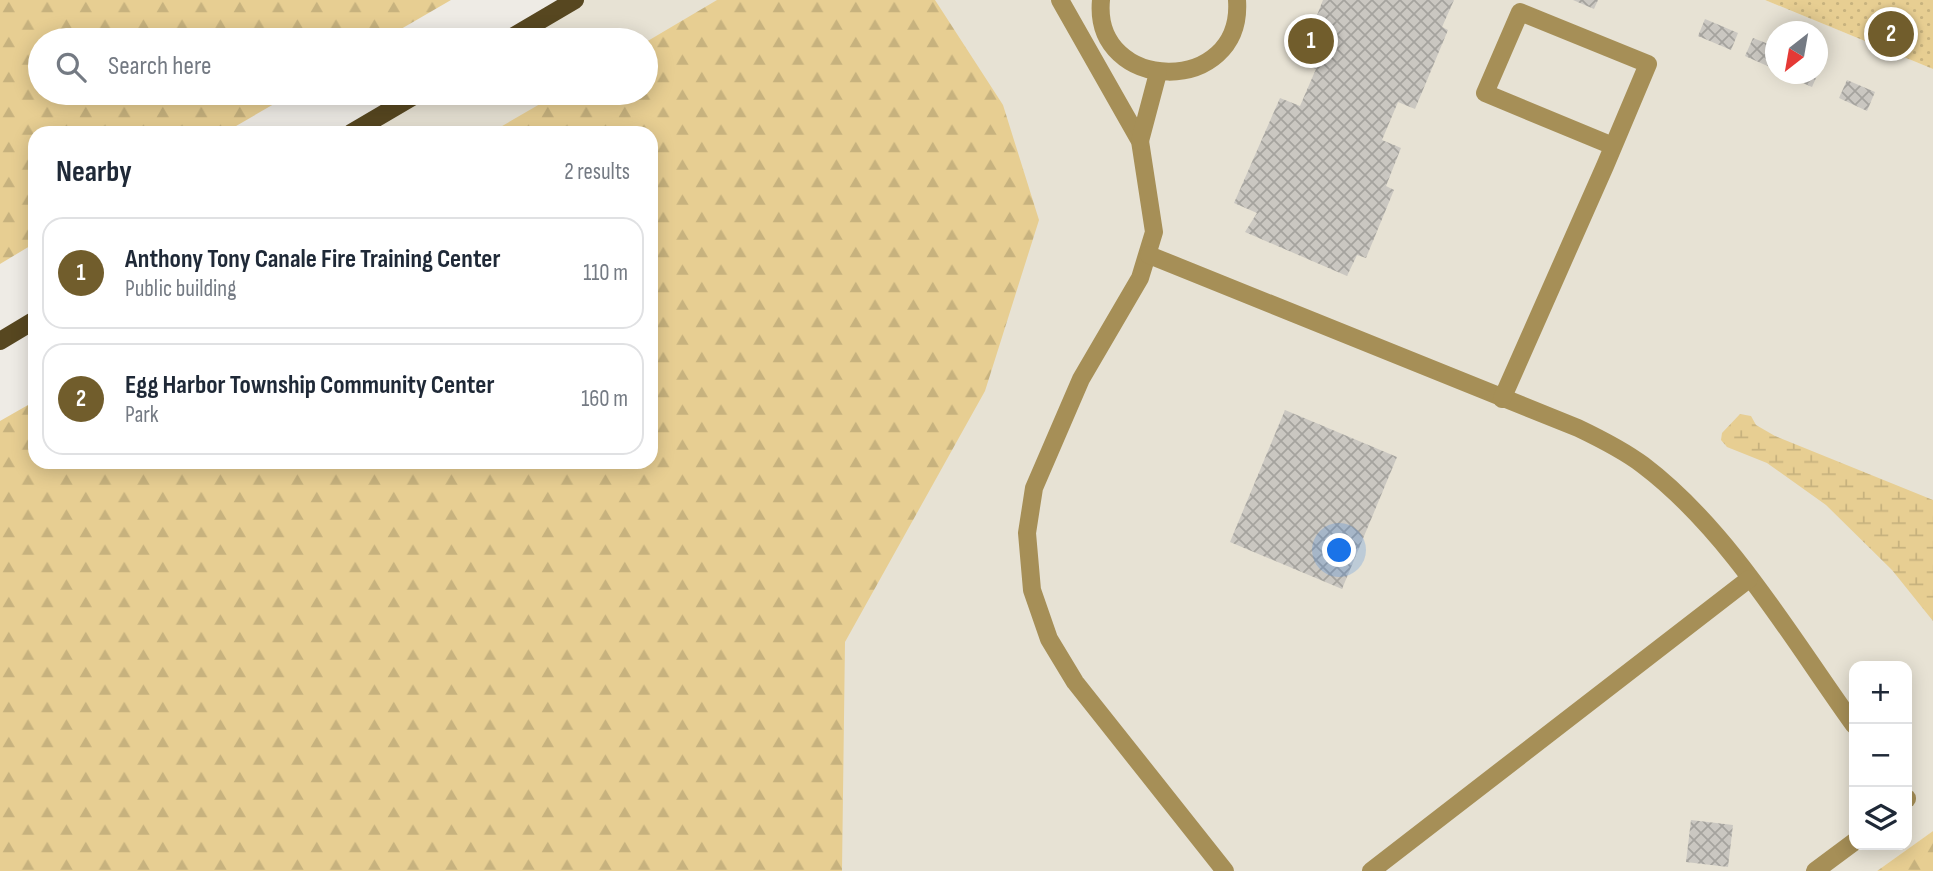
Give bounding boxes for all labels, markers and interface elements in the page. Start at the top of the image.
pin: 2 [1868,8,1914,60]
pin: 1 [1288,15,1334,67]
north arrow [1765,21,1828,84]
search box [28,28,658,105]
icon: search [52,48,90,86]
text: Search here [108,51,211,82]
text: Nearby [56,154,132,190]
text: 2 results [564,158,630,186]
text: Anthony Tony Canale Fire Training Center [125,244,501,275]
text: 1 [76,259,86,287]
text: 110 m [583,259,628,287]
text: Public building [125,275,236,303]
text: Egg Harbor Township Community Center [125,370,494,401]
text: 2 [76,385,86,413]
text: 160 m [581,385,628,413]
text: Park [125,401,159,429]
your location [1322,533,1356,567]
map controls [1849,661,1912,850]
button: + [1849,661,1912,724]
button: − [1849,724,1912,787]
button: layers [1849,787,1912,850]

